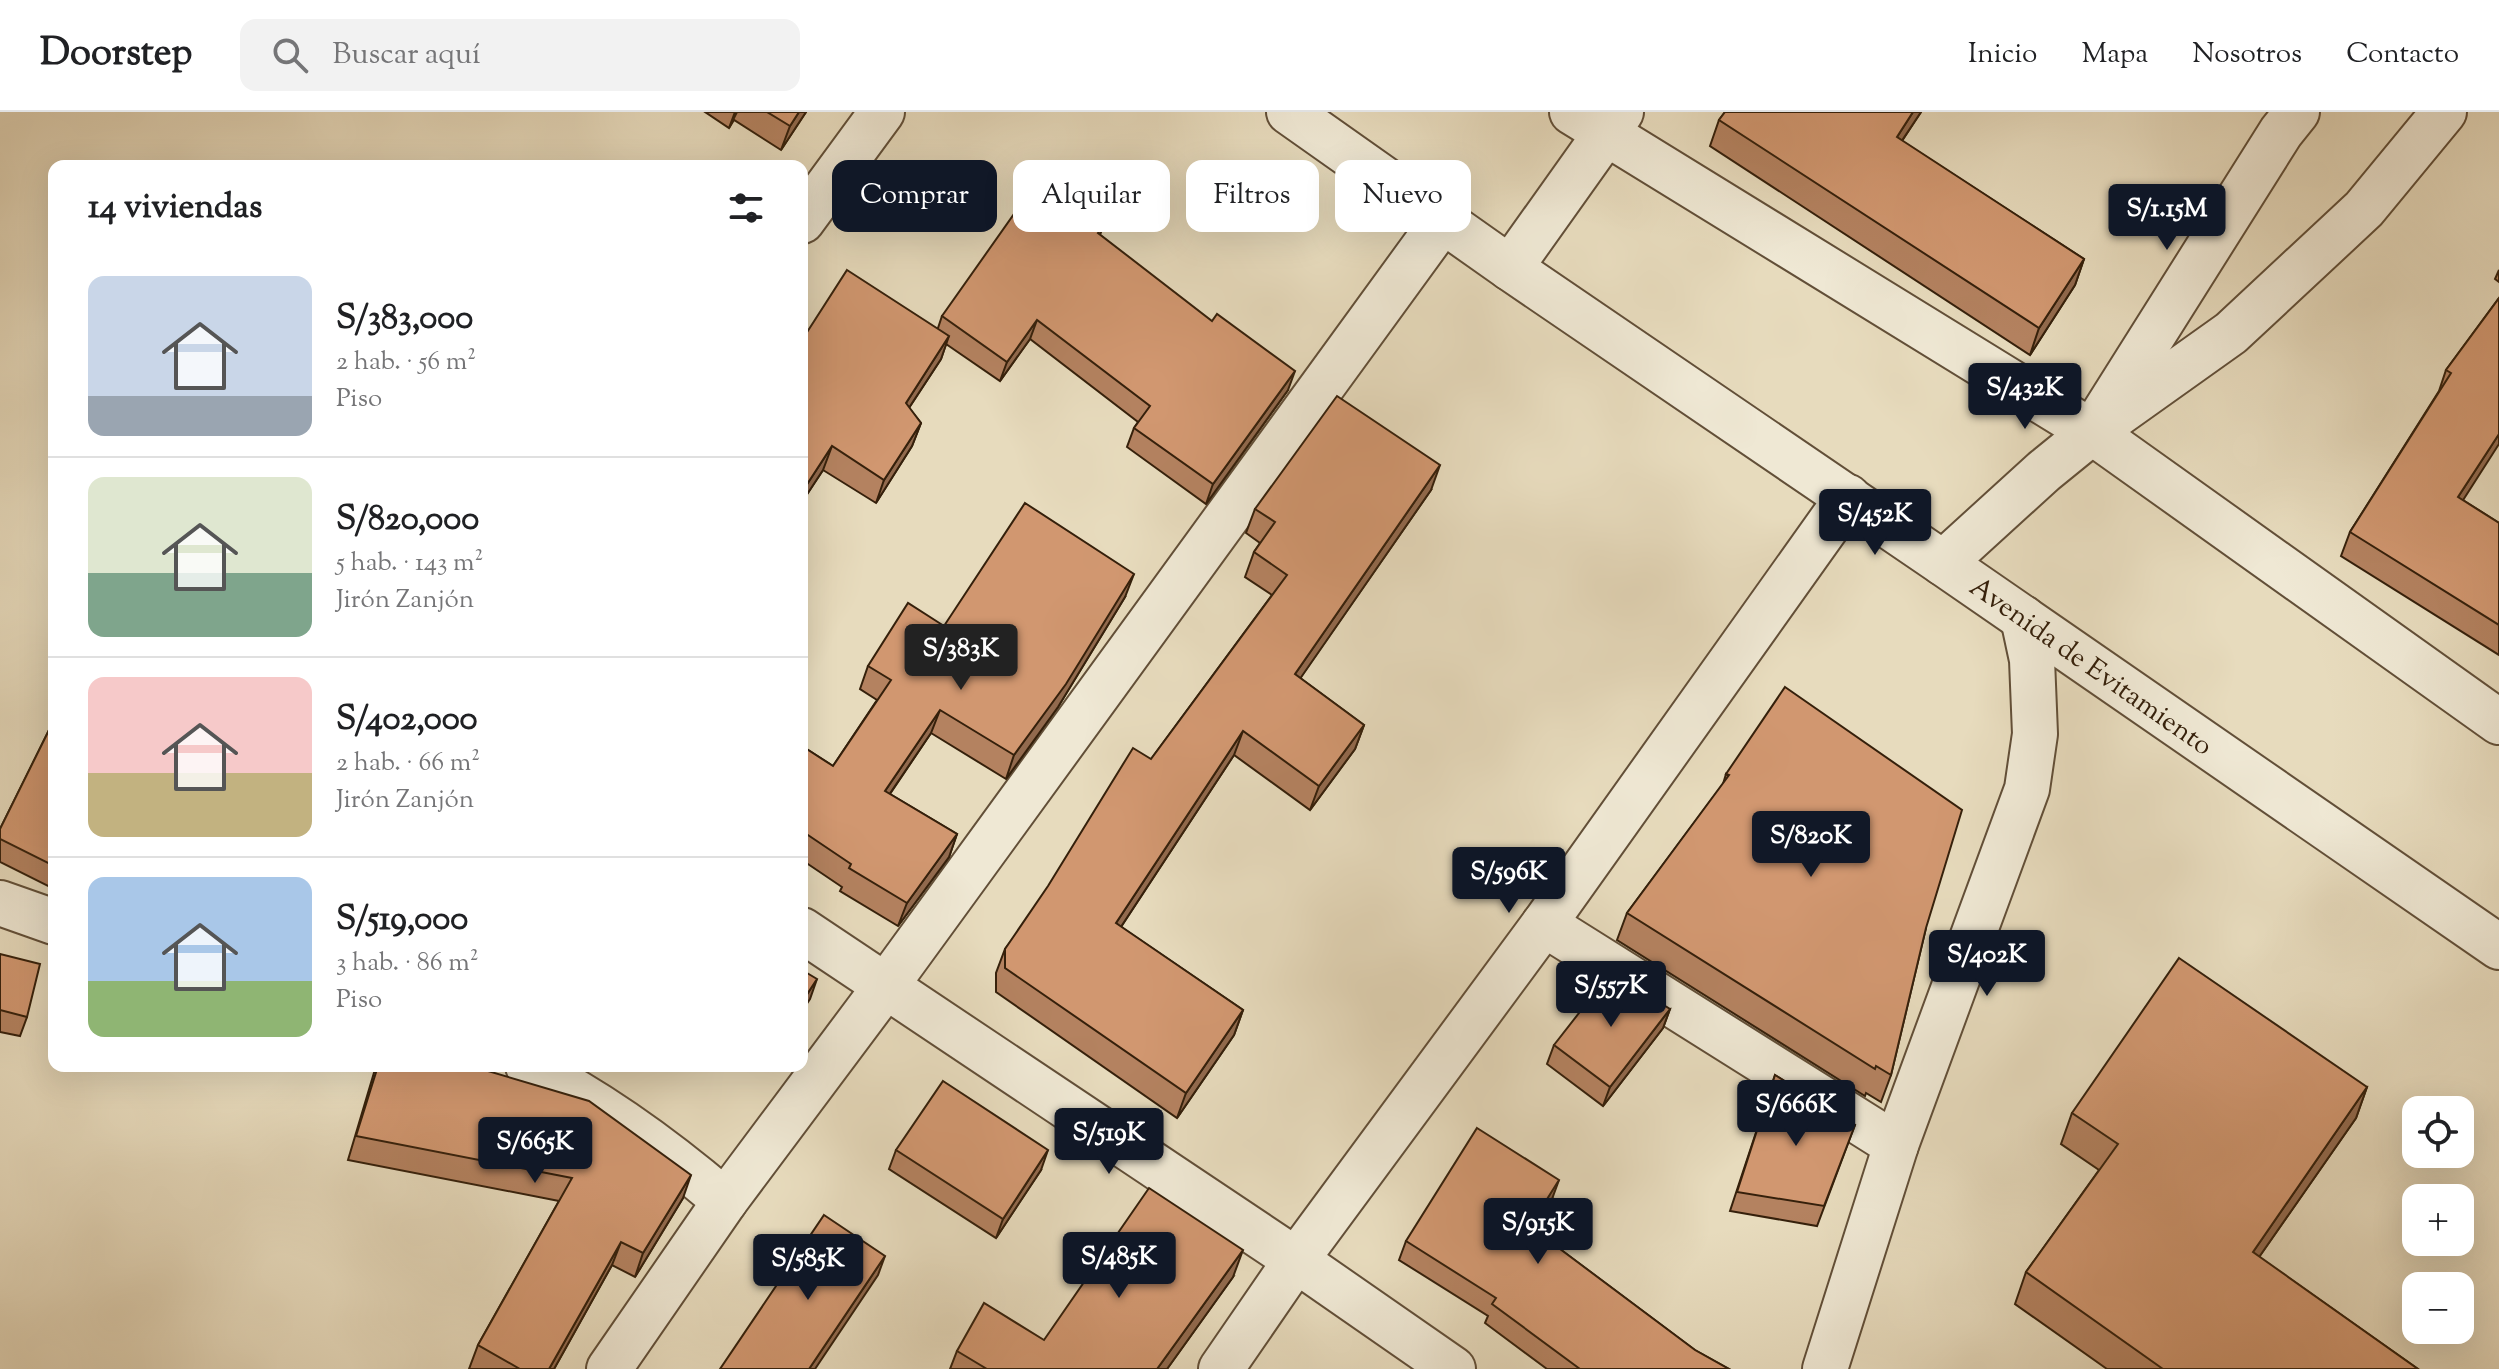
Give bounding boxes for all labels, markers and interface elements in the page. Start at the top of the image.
search box [240,19,800,91]
text: Doorstep [40,28,192,82]
icon: search [268,33,312,77]
text: Buscar aquí [332,34,481,77]
text: Inicio [1968,35,2037,75]
text: Mapa [2081,35,2148,75]
text: Nosotros [2192,35,2302,75]
text: Contacto [2346,35,2459,75]
chip: Comprar [832,160,997,232]
chip: Alquilar [1013,160,1170,232]
chip: Filtros [1186,160,1319,232]
chip: Nuevo [1335,160,1471,232]
text: 14 viviendas [88,184,262,233]
pin: S/1.15M [2093,184,2241,252]
icon: filters [724,186,768,230]
text: S/1.15M [2126,191,2208,228]
text: S/383,000 [336,295,473,344]
icon: home [152,308,248,404]
text: 2 hab. · 56 m² [336,344,476,381]
pin: S/432K [1960,363,2090,431]
text: S/432K [1986,370,2064,407]
text: Piso [336,381,382,418]
pin: S/452K [1810,489,1940,557]
text: S/820,000 [336,496,479,545]
text: S/452K [1837,496,1913,533]
icon: home [152,509,248,605]
text: 5 hab. · 143 m² [336,545,483,582]
street label: Avenida de Evitamiento [1961,568,2220,767]
text: Jirón Zanjón [336,582,474,619]
pin: S/383K [896,624,1026,692]
text: S/383K [923,631,999,668]
text: S/402,000 [336,696,478,745]
icon: home [152,709,248,805]
text: 2 hab. · 66 m² [336,745,480,782]
text: Jirón Zanjón [336,782,474,819]
pin: S/820K [1746,811,1876,879]
text: S/820K [1770,818,1852,855]
pin: S/596K [1444,847,1574,915]
text: S/596K [1470,854,1548,891]
text: S/519,000 [336,896,468,945]
icon: home [152,909,248,1005]
pin: S/402K [1922,930,2052,998]
text: S/402K [1947,937,2027,974]
text: 3 hab. · 86 m² [336,945,478,982]
pin: S/557K [1546,961,1676,1029]
text: S/557K [1574,968,1648,1005]
text: Piso [336,982,382,1019]
pin: S/666K [1731,1080,1861,1148]
text: S/666K [1755,1087,1837,1124]
map controls [2402,1096,2474,1344]
button: locate [2402,1096,2474,1168]
pin: S/519K [1044,1108,1174,1176]
text: S/519K [1073,1115,1145,1152]
pin: S/665K [470,1117,600,1185]
text: S/665K [496,1124,574,1161]
button: + [2402,1184,2474,1256]
pin: S/915K [1473,1198,1603,1266]
text: S/915K [1502,1205,1574,1242]
pin: S/485K [1054,1232,1184,1300]
pin: S/585K [743,1234,873,1302]
text: S/485K [1081,1239,1157,1276]
text: S/585K [771,1241,845,1278]
button: − [2402,1272,2474,1344]

